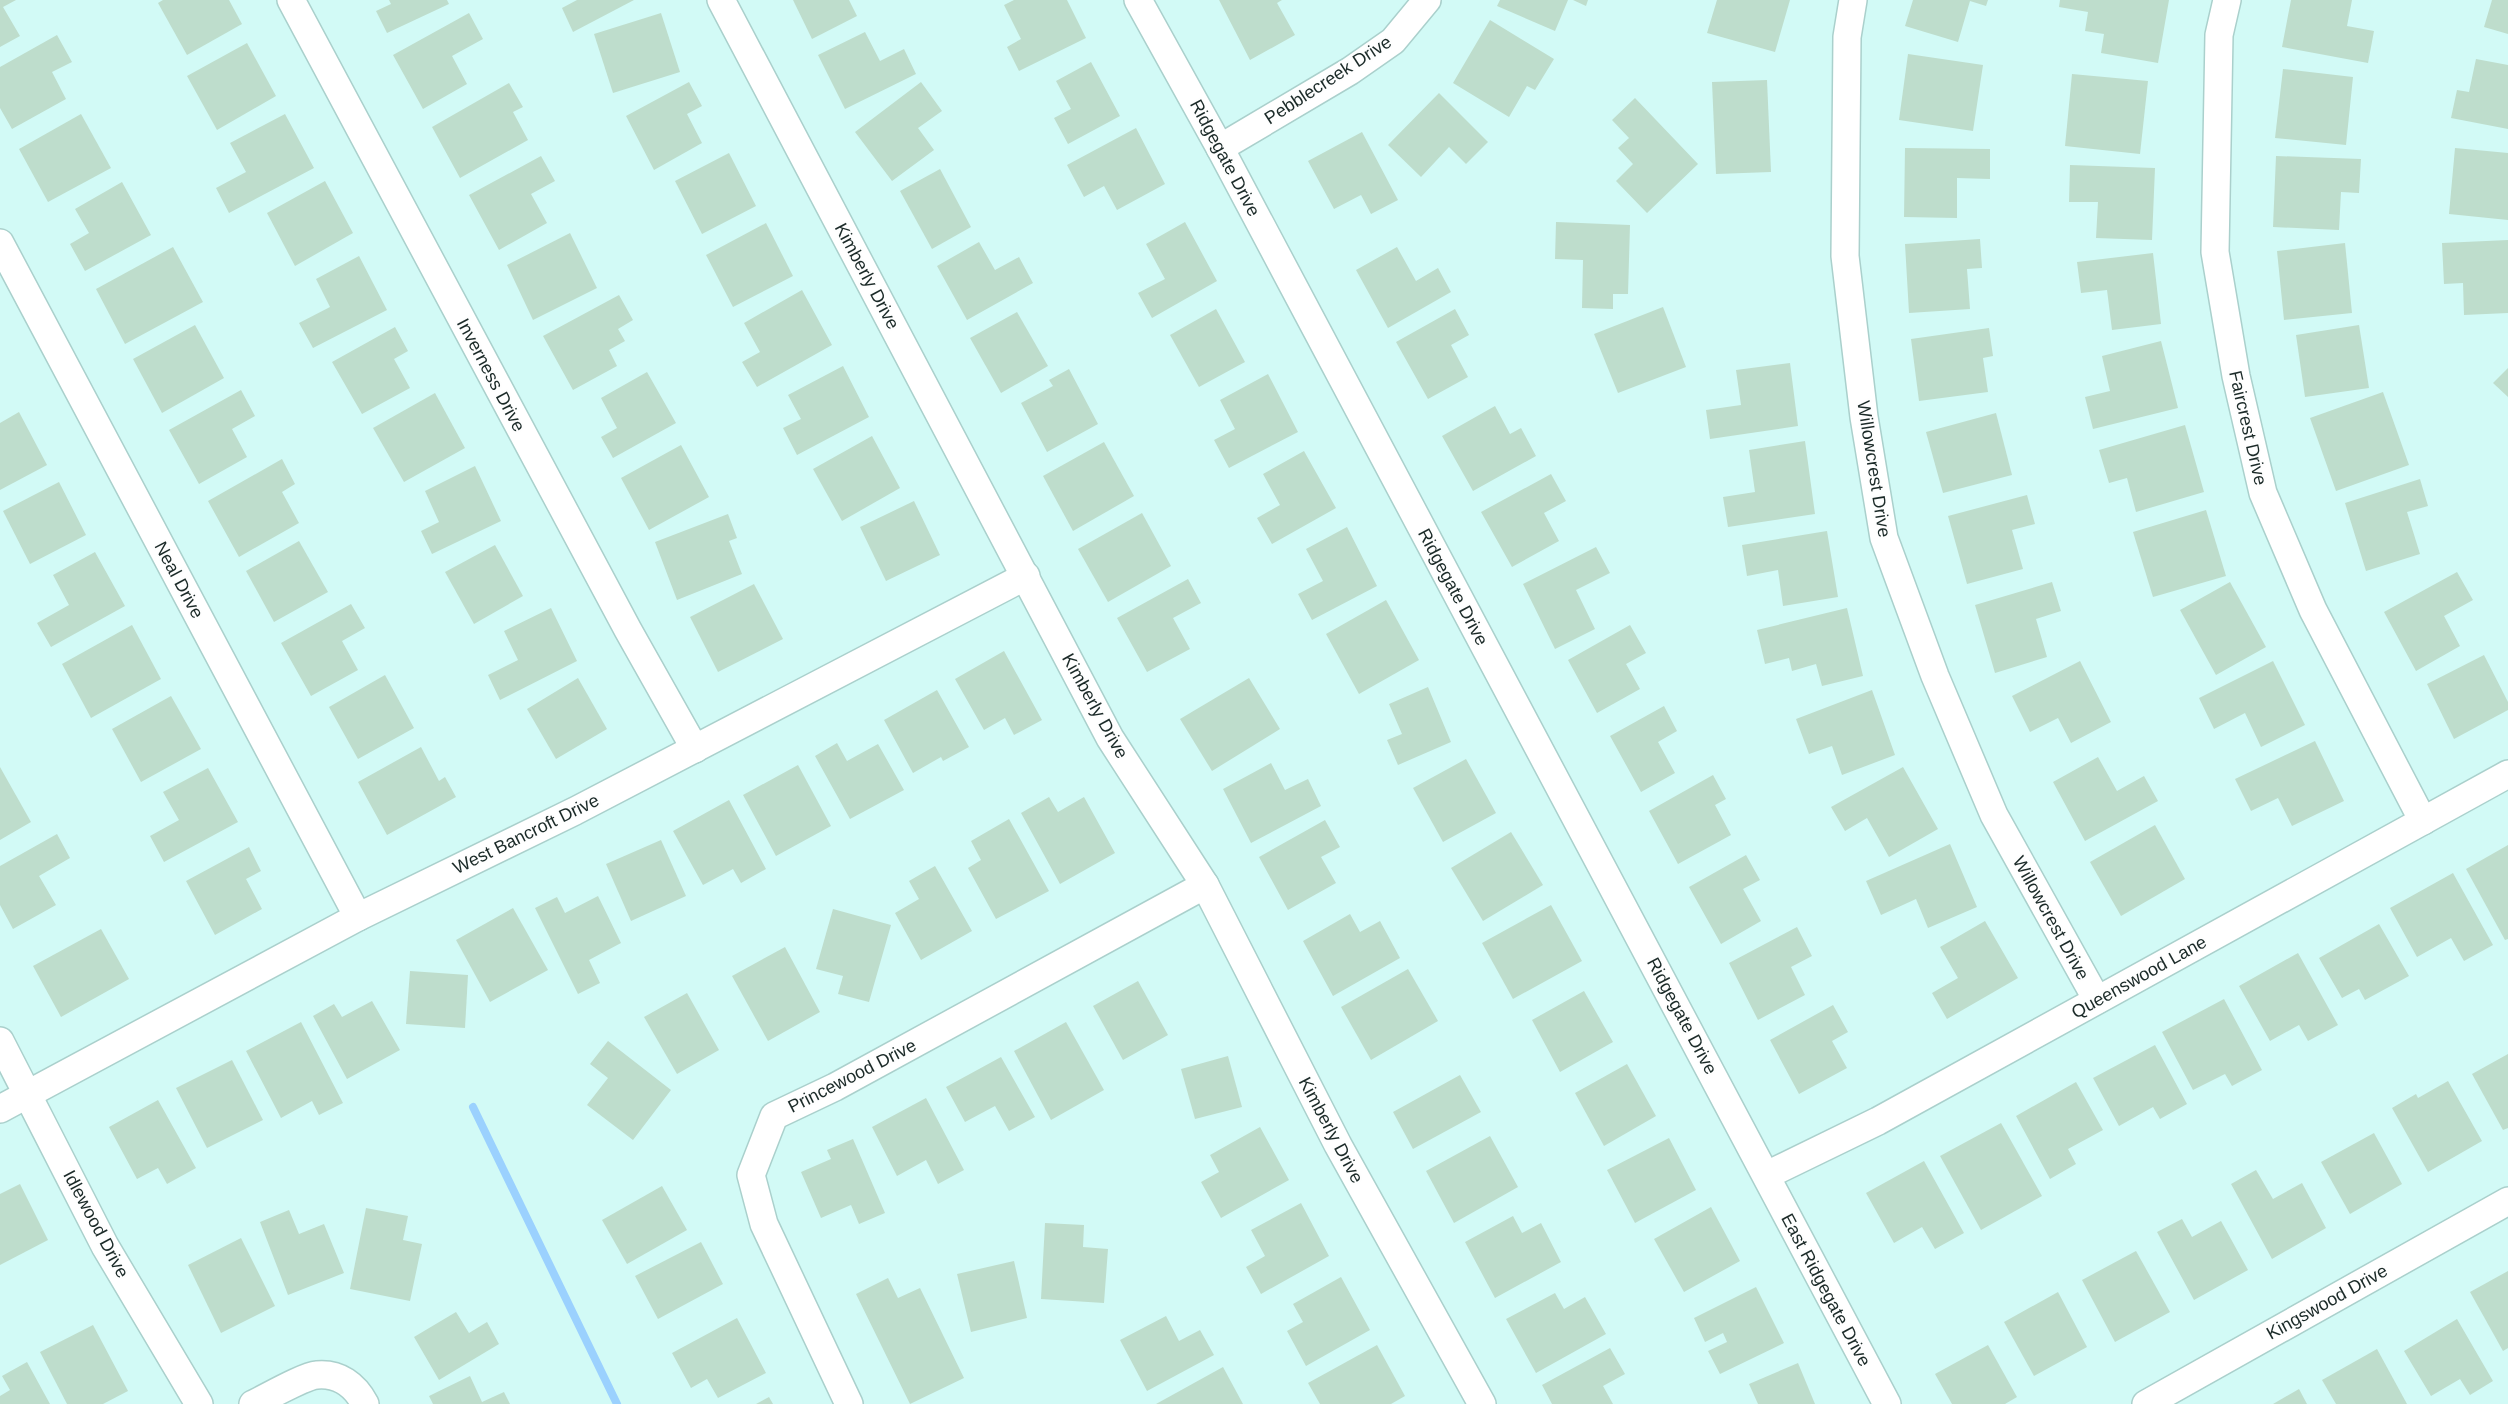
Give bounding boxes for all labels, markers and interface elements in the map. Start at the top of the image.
street label: Pebblecreek Drive [1261,32,1395,128]
street label: Ridgegate Drive [1186,96,1264,220]
street label: Kimberly Drive [831,220,903,332]
street label: Inverness Drive [453,315,529,435]
street label: Faircrest Drive [2225,369,2271,487]
street label: Willowcrest Drive [1853,399,1895,539]
street label: Ridgegate Drive [1414,525,1492,649]
street label: Neal Drive [150,538,208,622]
street label: Kimberly Drive [1058,650,1132,762]
street label: West Bancroft Drive [450,790,602,878]
street label: Willowcrest Drive [2009,853,2093,983]
street label: Queenswood Lane [2068,932,2210,1022]
street label: Ridgegate Drive [1643,954,1721,1078]
street label: Princewood Drive [785,1035,919,1117]
street label: Kimberly Drive [1295,1074,1367,1186]
street label: Idlewood Drive [59,1167,133,1281]
street label: East Ridgegate Drive [1777,1210,1875,1370]
street label: Kingswood Drive [2263,1261,2391,1343]

